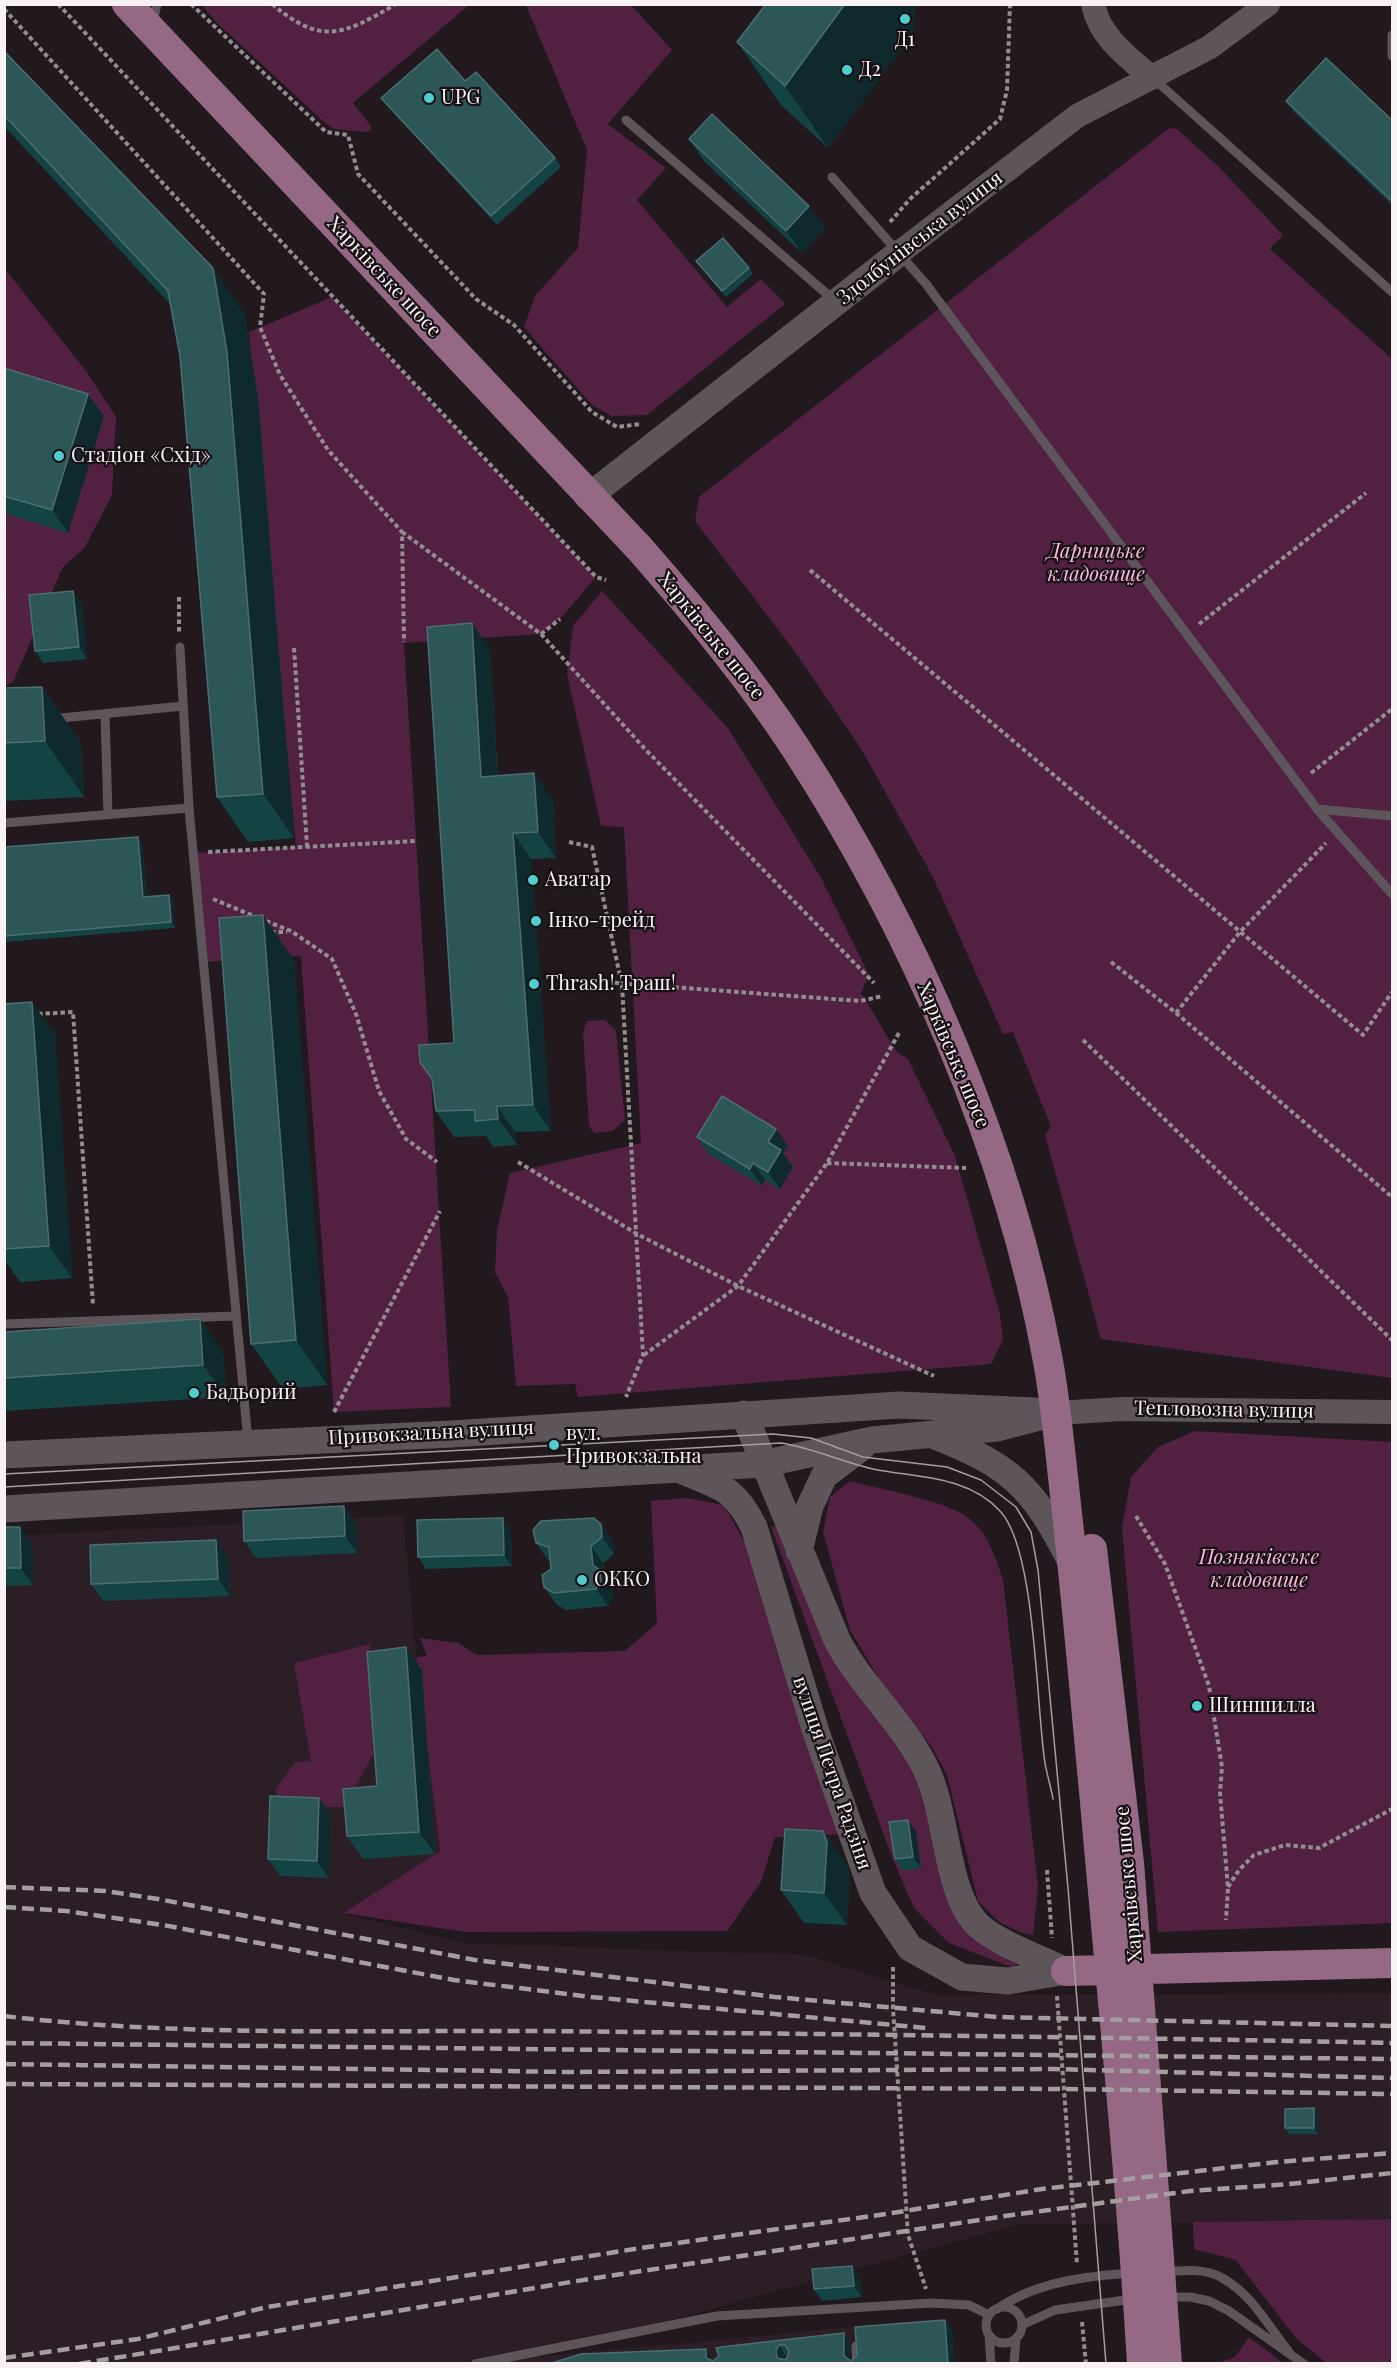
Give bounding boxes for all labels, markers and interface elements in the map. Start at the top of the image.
marker: Д1 [898,12,912,26]
place label: Д1 [895,28,915,52]
place label: Д2 [859,58,881,82]
marker: Д2 [840,63,854,77]
place label: UPG [441,86,480,110]
marker: UPG [422,91,436,105]
street label: Здолбунівська вулиця [832,166,1008,310]
street label: Харківське шосе [322,212,446,342]
place label: Стадіон «Схід» [71,444,211,468]
marker: Стадіон «Схід» [52,449,66,463]
park label: Дарницьке кладовище [1047,540,1145,587]
street label: Харківське шосе [652,568,770,704]
place label: Аватар [545,868,611,892]
marker: Аватар [526,873,540,887]
place label: Інко-трейд [548,909,655,933]
marker: Інко-трейд [529,914,543,928]
place label: Thrash! Траш! [546,972,676,996]
marker: Thrash! Траш! [527,977,541,991]
street label: Харківське шосе [911,978,995,1132]
place label: Бадьорий [206,1381,296,1405]
marker: Бадьорий [187,1386,201,1400]
street label: Тепловозна вулиця [1134,1396,1314,1424]
street label: Привокзальна вулиця [328,1416,534,1450]
place label: вул. Привокзальна [566,1422,702,1469]
marker: вул. Привокзальна [547,1438,561,1452]
park label: Позняківське кладовище [1199,1546,1319,1593]
place label: ОККО [594,1568,650,1592]
marker: ОККО [575,1573,589,1587]
street label: вулиця Петра Радзіня [788,1673,876,1873]
place label: Шиншилла [1209,1694,1316,1718]
marker: Шиншилла [1190,1699,1204,1713]
street label: Харківське шосе [1110,1805,1148,1963]

